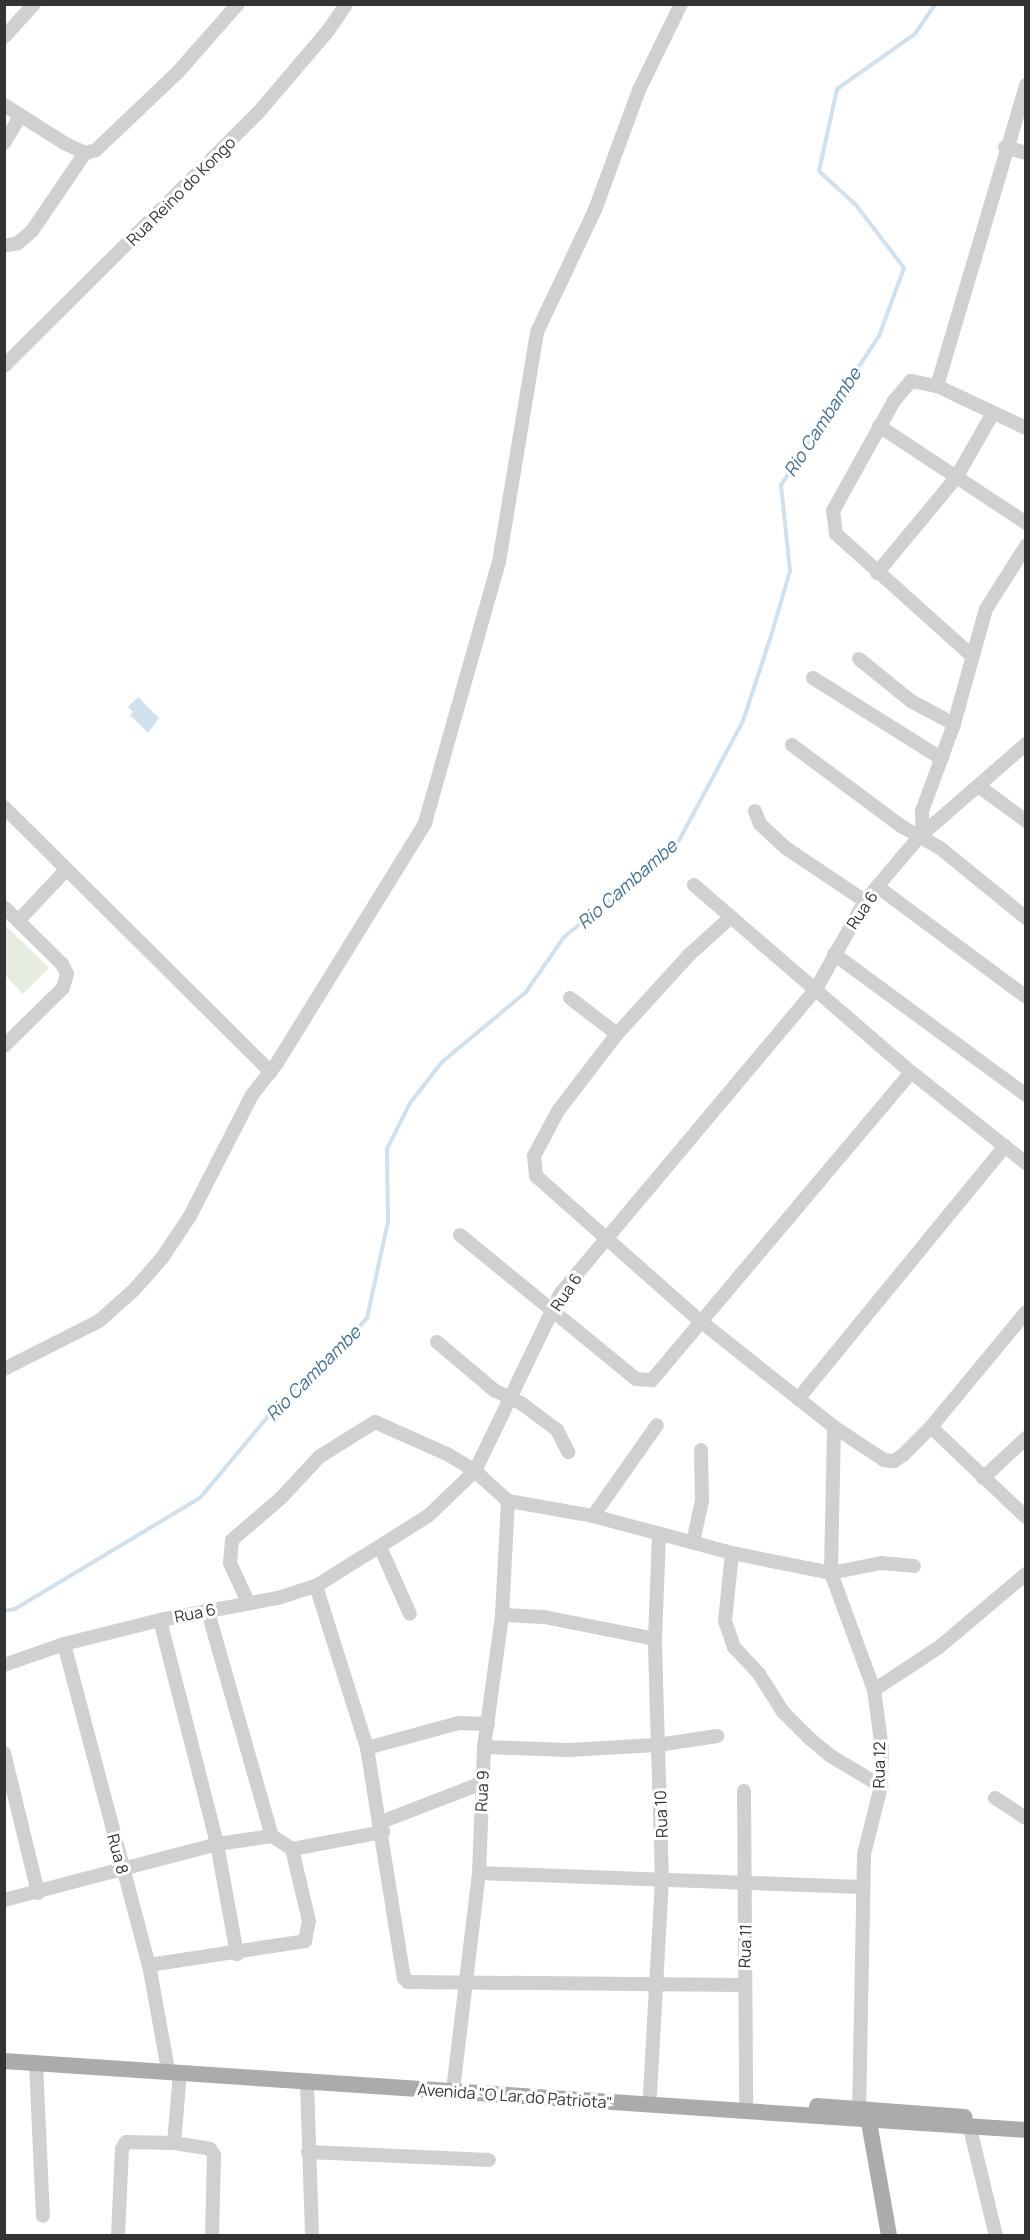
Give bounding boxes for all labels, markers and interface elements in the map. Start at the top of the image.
street label: Rua Reino do Kongo [123,133,239,249]
water label: Rio Cambambe [779,364,865,480]
water label: Rio Cambambe [573,835,681,933]
street label: Rua 6 [842,887,882,933]
street label: Rua 6 [546,1269,586,1315]
water label: Rio Cambambe [261,1321,365,1425]
street label: Rua 6 [173,1600,217,1626]
street label: Rua 12 [869,1741,889,1789]
street label: Rua 9 [471,1770,493,1812]
street label: Rua 10 [651,1790,671,1838]
street label: Rua 8 [103,1832,133,1876]
street label: Rua 11 [735,1924,755,1968]
street label: Avenida "O Lar do Patriota" [417,2080,613,2112]

